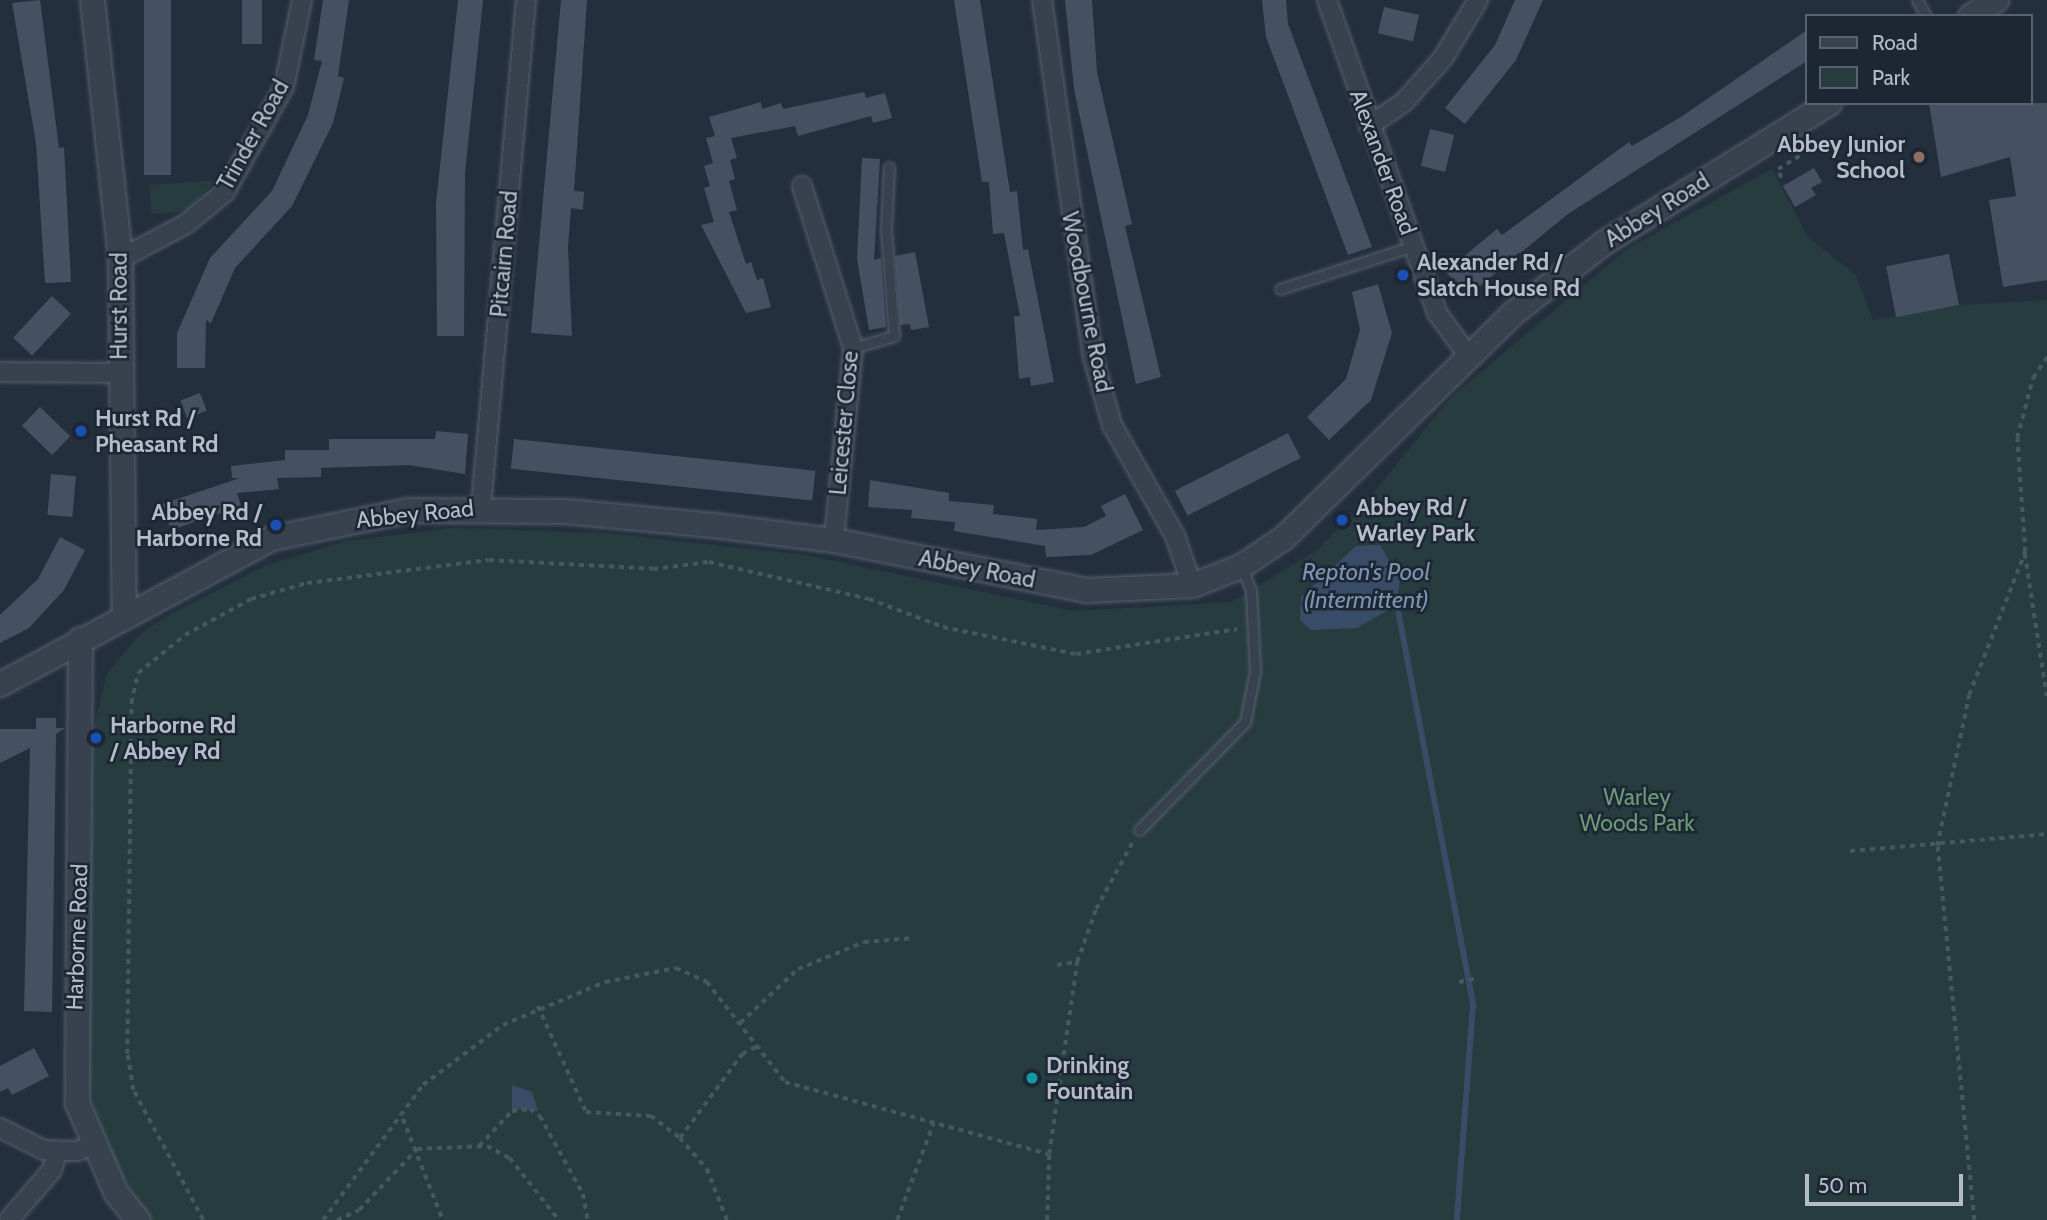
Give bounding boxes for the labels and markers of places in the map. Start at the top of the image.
place label: Abbey Junior School [1777,130,1905,184]
marker: Abbey Junior School [1911,149,1927,165]
place label: Alexander Rd / Slatch House Rd [1417,248,1580,302]
marker: Alexander Rd / Slatch House Rd [1395,267,1411,283]
place label: Hurst Rd / Pheasant Rd [95,404,218,458]
marker: Hurst Rd / Pheasant Rd [73,423,89,439]
place label: Abbey Rd / Warley Park [1356,493,1475,547]
place label: Abbey Rd / Harborne Rd [136,498,262,552]
marker: Abbey Rd / Warley Park [1334,512,1350,528]
marker: Abbey Rd / Harborne Rd [268,517,284,533]
place label: Harborne Rd / Abbey Rd [110,711,236,765]
marker: Harborne Rd / Abbey Rd [88,730,104,746]
place label: Drinking Fountain [1046,1051,1133,1105]
marker: Drinking Fountain [1024,1070,1040,1086]

